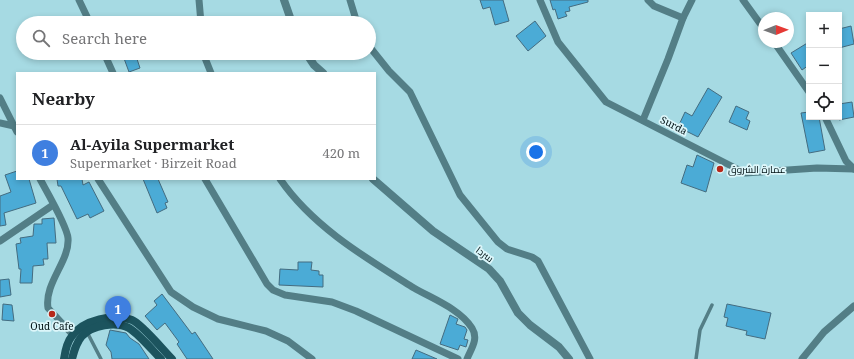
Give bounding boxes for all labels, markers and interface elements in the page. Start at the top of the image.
north arrow [758,12,794,48]
map controls [806,12,842,120]
button: + [806,12,842,48]
search box [16,16,376,60]
icon: search [30,27,52,49]
text: Search here [62,28,147,48]
button: − [806,48,842,84]
button: locate [806,84,842,120]
text: Nearby [32,87,95,110]
street label: Surda [658,112,690,138]
text: Al-Ayila Supermarket [70,134,234,154]
your location [526,142,546,162]
text: 1 [41,144,49,162]
text: 420 m [323,144,360,162]
text: Supermarket · Birzeit Road [70,154,237,172]
place label: عمارة الشروق [728,162,786,176]
marker: عمارة الشروق [715,164,725,174]
street label: سردا [473,243,497,265]
pin: 1 [105,296,131,329]
marker: Oud Cafe [47,309,57,319]
place label: Oud Cafe [30,319,74,333]

